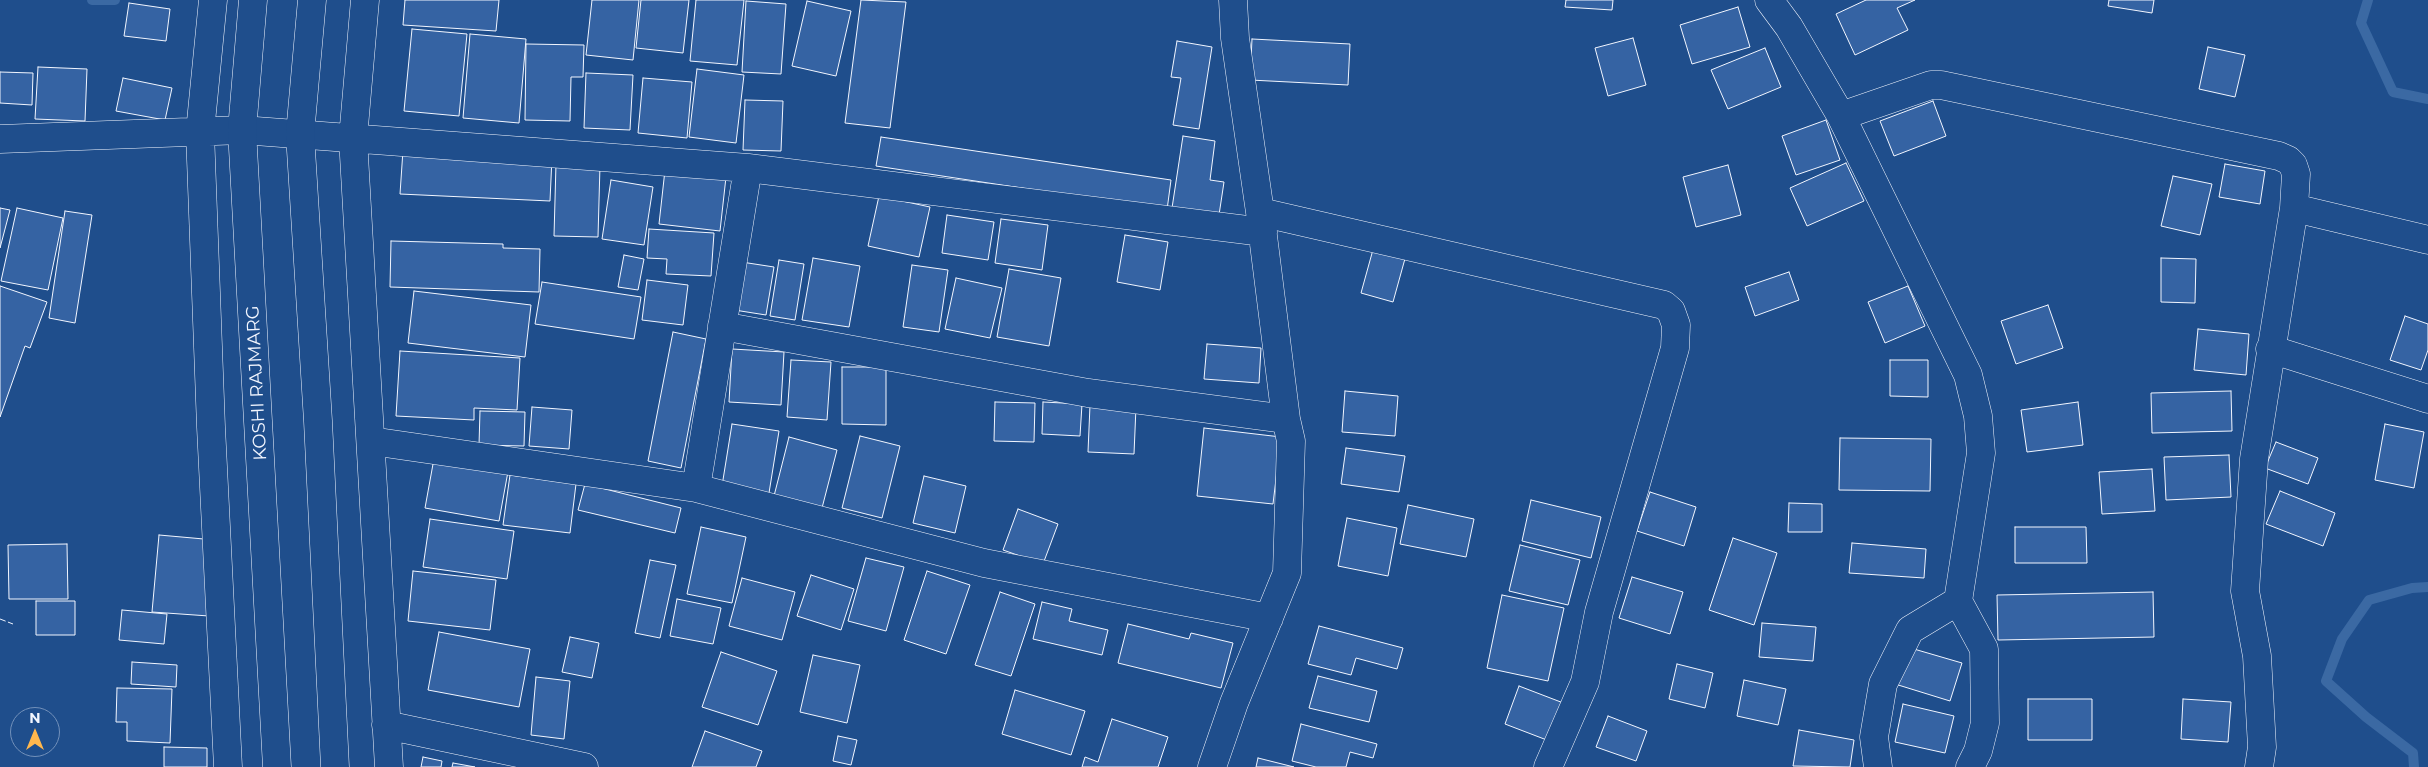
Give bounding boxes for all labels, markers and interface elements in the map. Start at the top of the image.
street label: KOSHI RAJMARG [242,305,272,461]
north arrow [10,707,60,757]
text: N [29,709,41,727]

